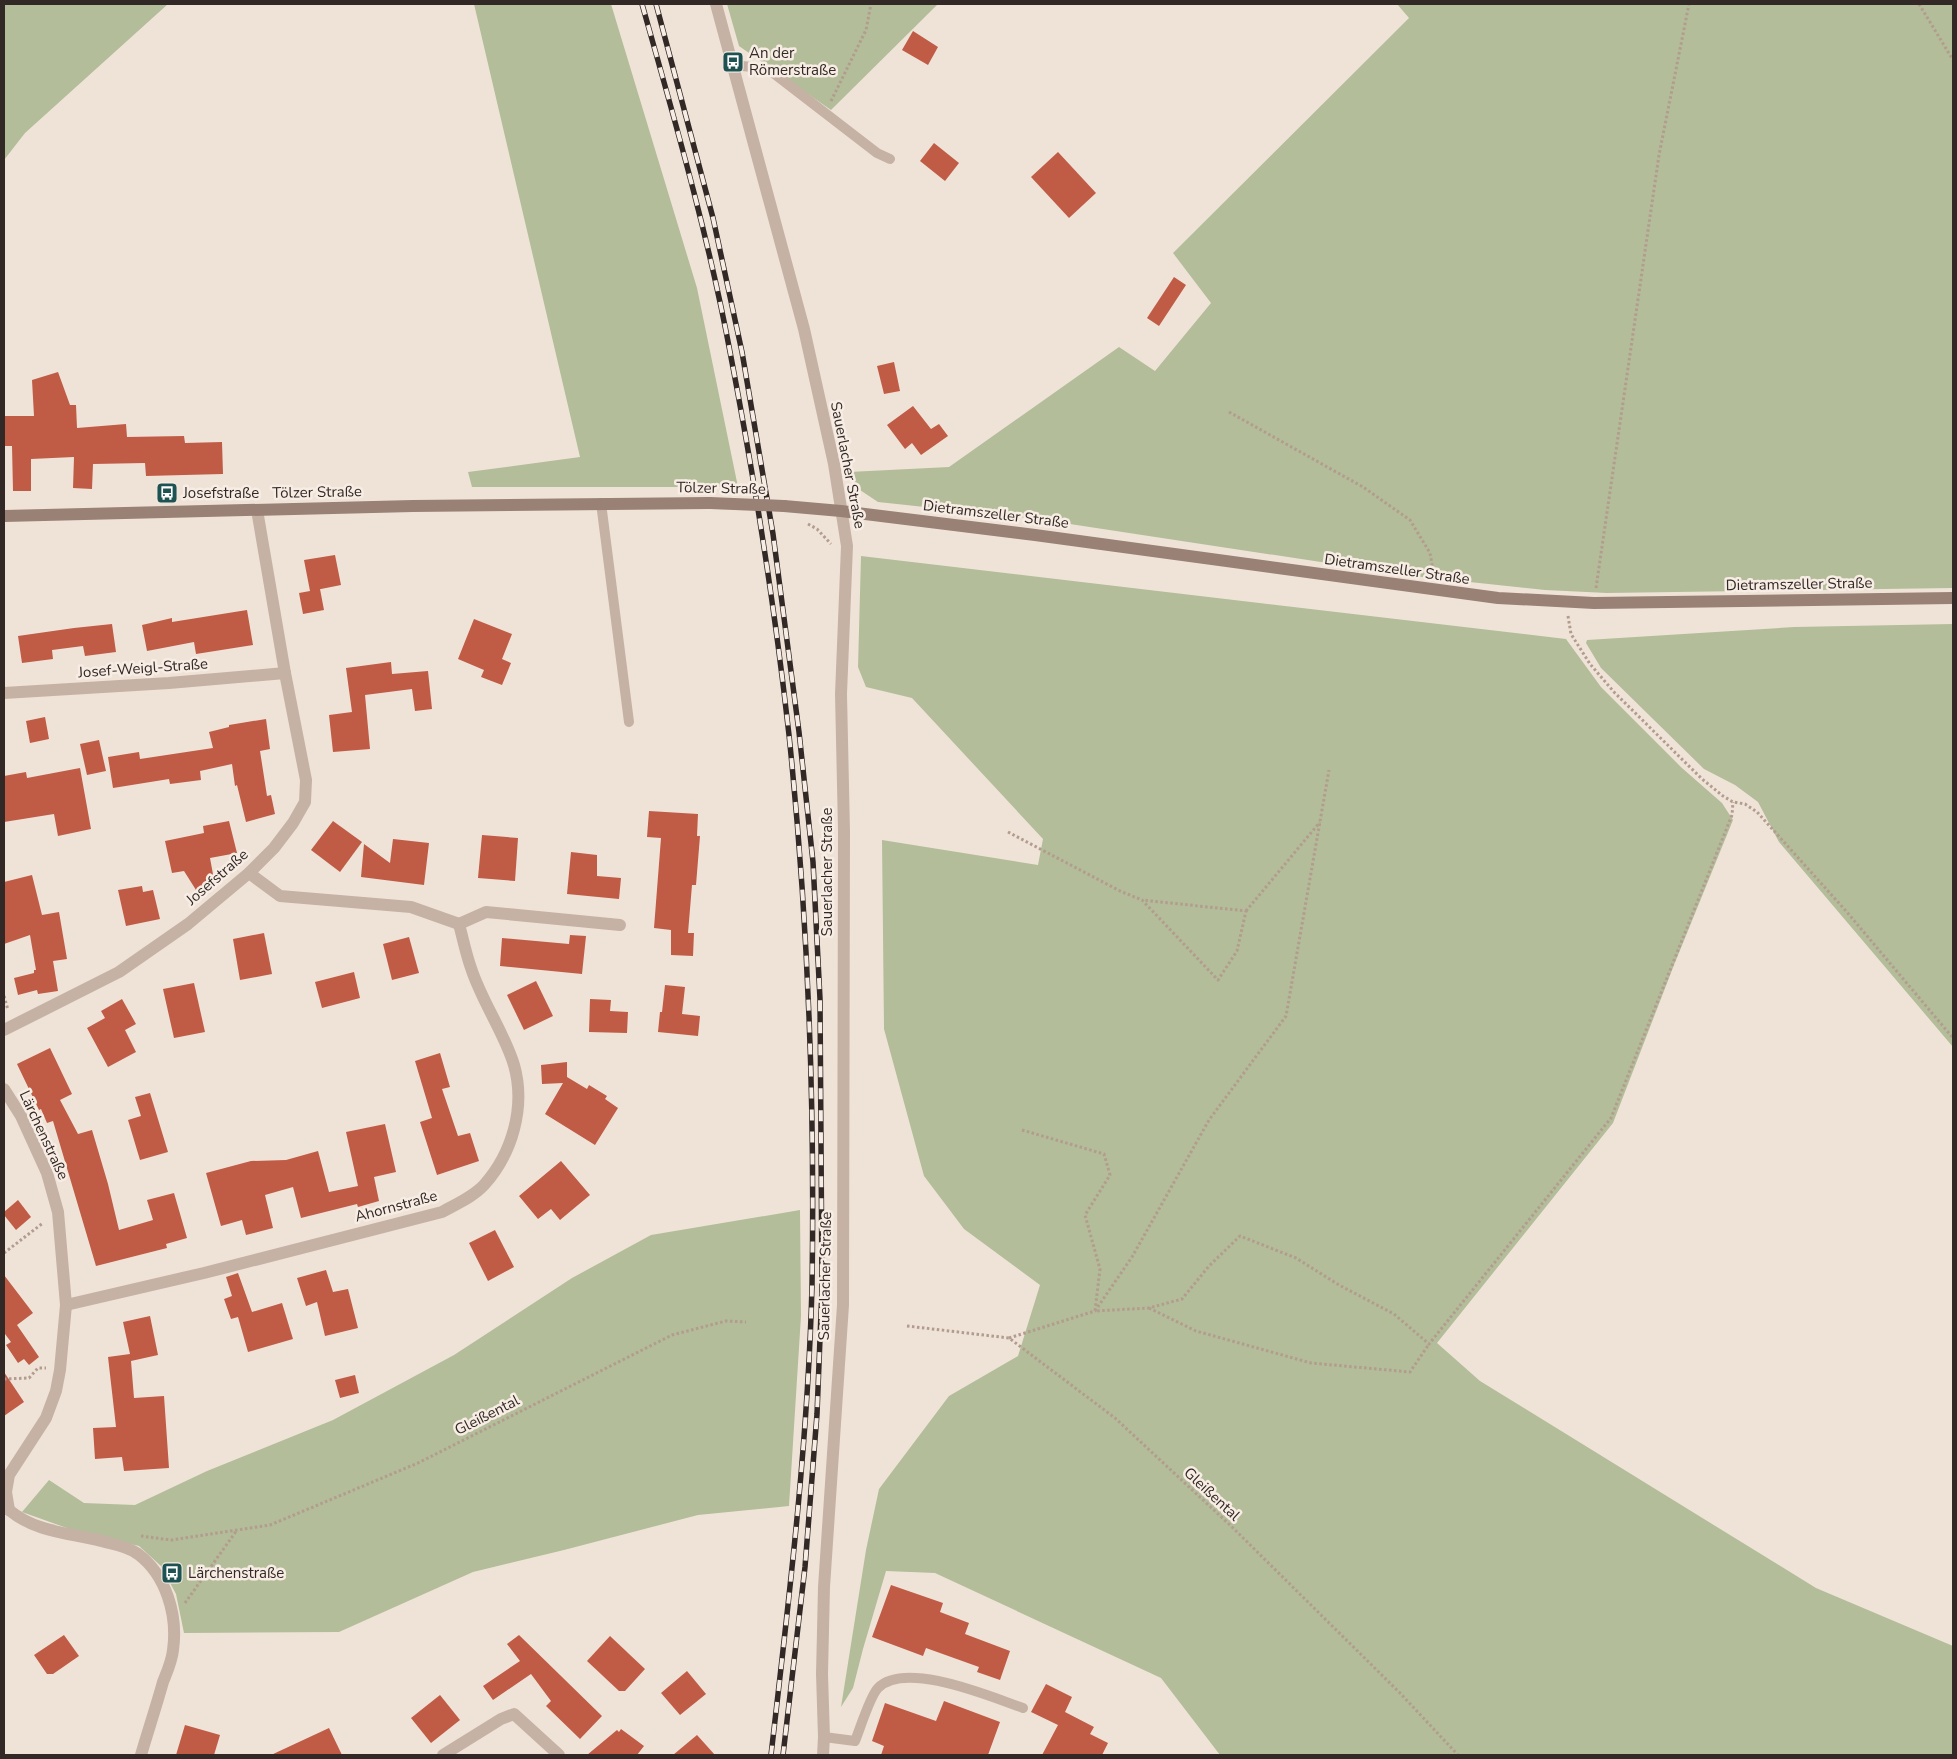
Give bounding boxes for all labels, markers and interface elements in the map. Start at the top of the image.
place label: An der Römerstraße [749,43,836,80]
bus stop icon: An der Römerstraße [721,50,745,74]
street label: Sauerlacher Straße [826,400,870,530]
street label: Tölzer Straße [676,477,766,499]
bus stop icon: Josefstraße [155,481,179,505]
street label: Tölzer Straße [272,481,362,503]
place label: Josefstraße [182,483,259,503]
street label: Dietramszeller Straße [922,495,1070,533]
street label: Dietramszeller Straße [1323,549,1471,589]
street label: Dietramszeller Straße [1725,573,1873,595]
street label: Josef-Weigl-Straße [76,653,209,683]
street label: Sauerlacher Straße [817,808,837,936]
street label: Josefstraße [181,844,252,910]
street label: Lärchenstraße [15,1087,73,1183]
street label: Ahornstraße [353,1185,439,1227]
street label: Sauerlacher Straße [814,1211,836,1341]
street label: Gleißental [451,1390,523,1440]
street label: Gleißental [1180,1463,1245,1526]
bus stop icon: Lärchenstraße [160,1561,184,1585]
place label: Lärchenstraße [188,1563,284,1583]

